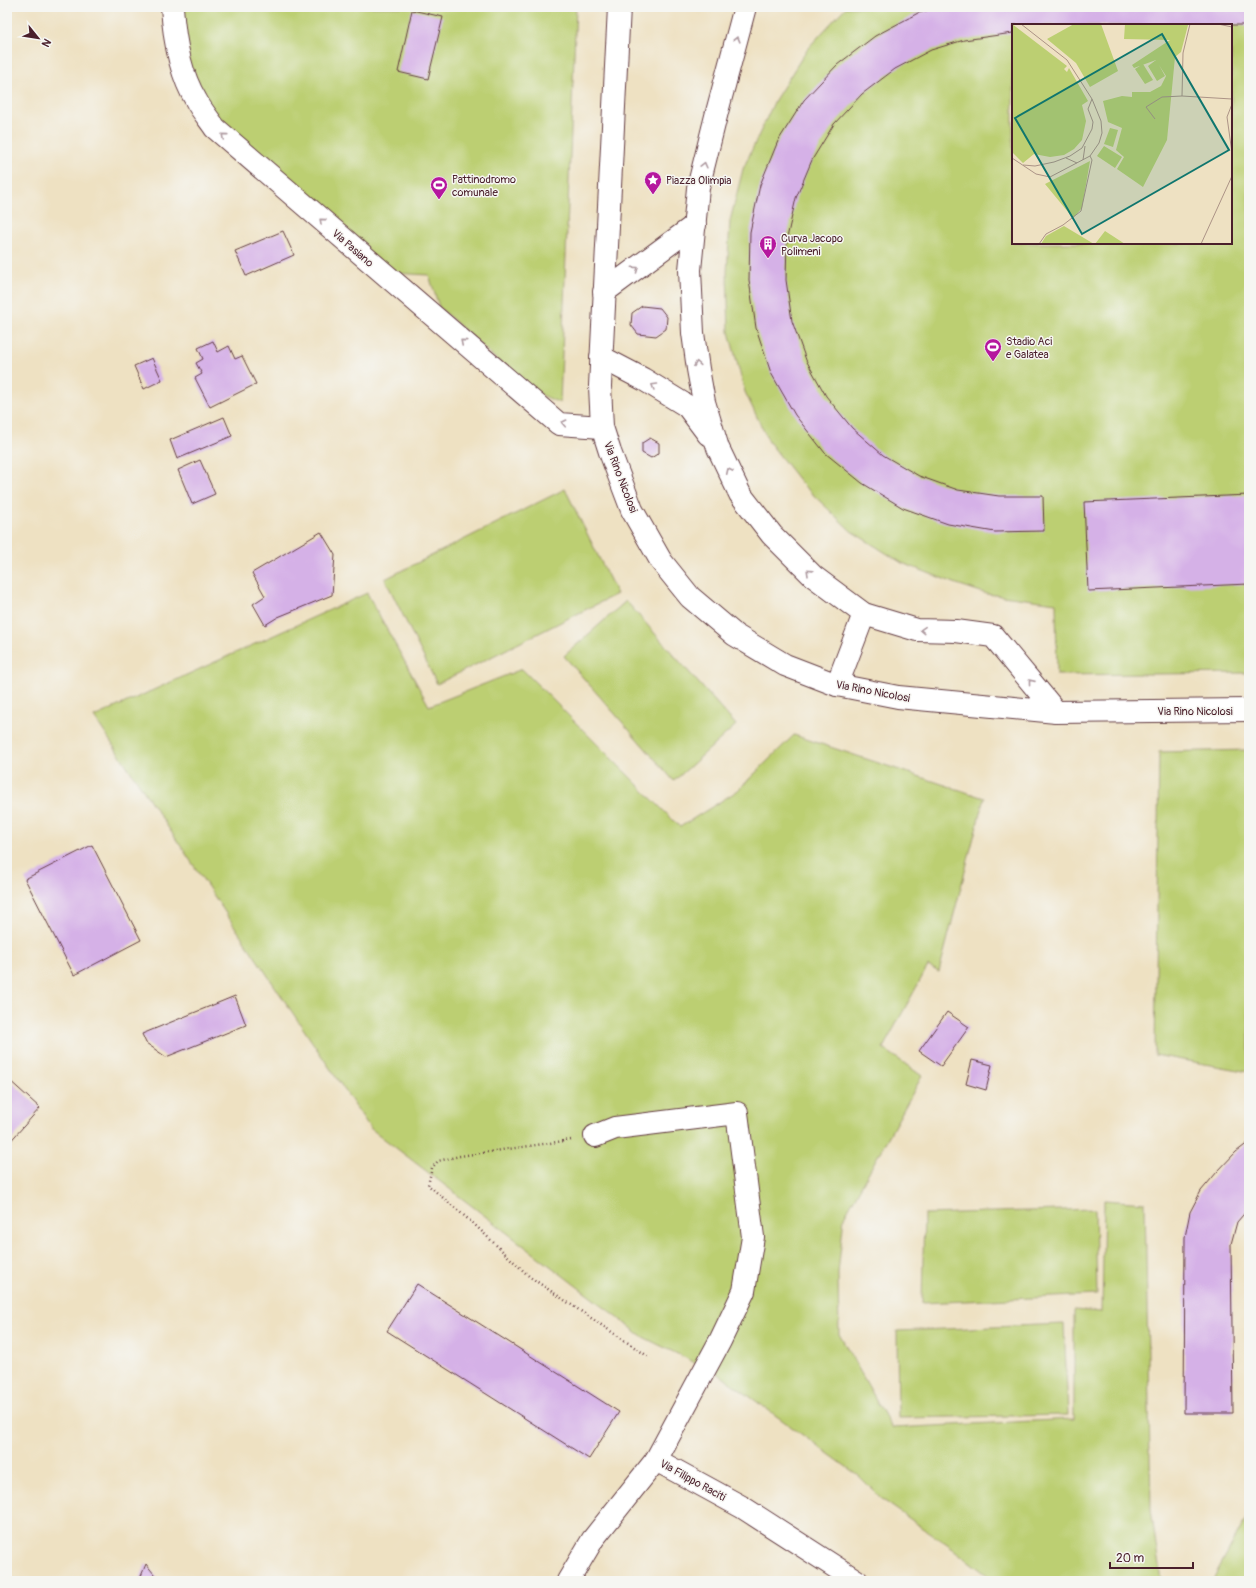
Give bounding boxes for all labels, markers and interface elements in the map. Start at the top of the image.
north arrow [18,18,58,58]
inset map [1012,24,1232,244]
text: N [38,36,54,50]
one-way arrow [732,36,740,42]
one-way arrow [221,133,229,140]
one-way arrow [699,162,708,169]
place icon: Piazza Olimpia [643,170,663,195]
place label: Pattinodromo comunale [452,173,516,199]
place label: Piazza Olimpia [666,174,731,187]
sports icon: Pattinodromo comunale [429,175,449,200]
one-way arrow [319,218,327,226]
street label: Via Pasiano [329,227,376,270]
place label: Curva Jacopo Polimeni [781,232,843,258]
building icon: Curva Jacopo Polimeni [758,234,778,259]
one-way arrow [631,267,638,274]
place label: Stadio Aci e Galatea [1006,335,1052,361]
sports icon: Stadio Aci e Galatea [983,337,1003,362]
one-way arrow [461,340,468,347]
one-way arrow [693,360,702,367]
one-way arrow [651,383,658,391]
one-way arrow [560,420,567,428]
street label: Via Rino Nicolosi [601,440,640,515]
one-way arrow [726,468,734,476]
one-way arrow [806,569,814,577]
one-way arrow [920,626,926,635]
street label: Via Rino Nicolosi [835,678,911,705]
one-way arrow [1028,679,1035,686]
street label: Via Rino Nicolosi [1157,705,1233,718]
street label: Via Filippo Raciti [658,1457,728,1504]
scale bar [1110,1544,1193,1570]
text: 20 m [1116,1551,1145,1566]

